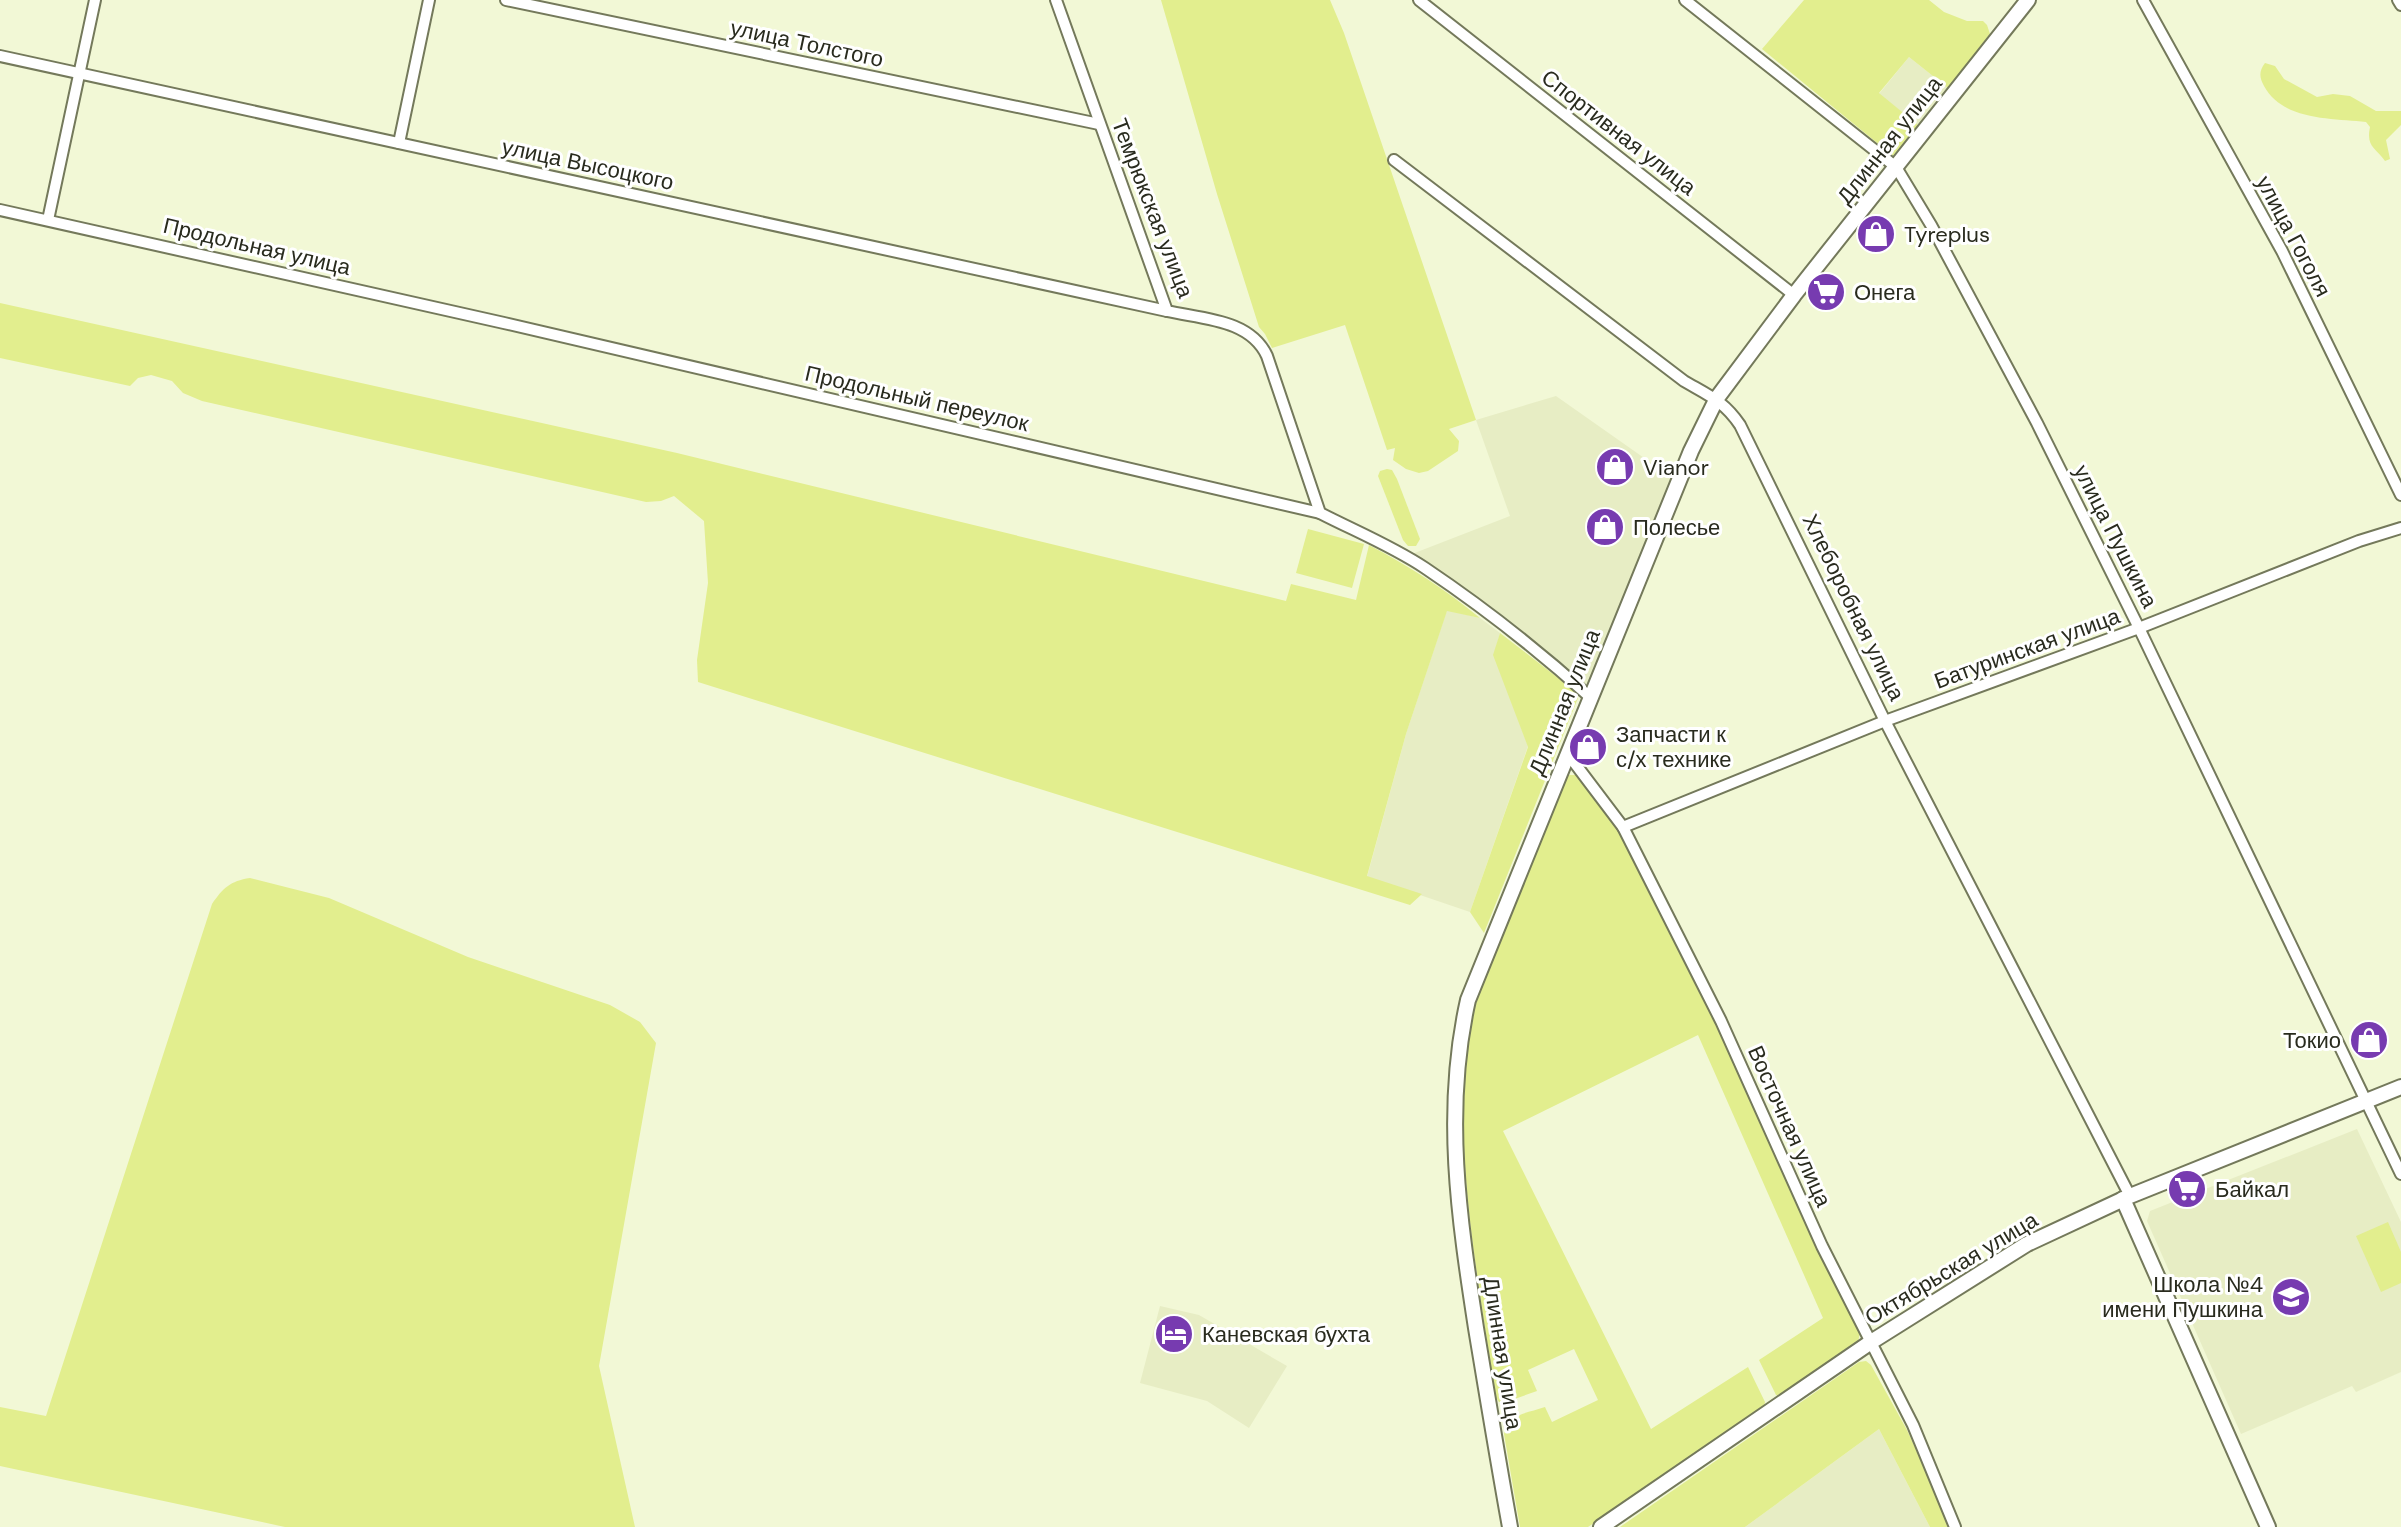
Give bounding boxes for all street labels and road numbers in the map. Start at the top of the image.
street label: улица Толстого [728,13,886,74]
street label: Спортивная улица [1536,63,1702,202]
street label: Длинная улица [1830,70,1949,210]
street label: Темрюкская улица [1105,114,1200,303]
street label: улица Высоцкого [499,132,676,197]
street label: улица Гоголя [2250,171,2338,302]
street label: Продольная улица [160,211,354,282]
street label: Продольный переулок [802,359,1032,438]
street label: улица Пушкина [2067,460,2164,613]
street label: Хлеборобная улица [1796,509,1912,706]
street label: Батуринская улица [1930,601,2125,696]
street label: Длинная улица [1522,624,1607,779]
street label: Восточная улица [1741,1041,1838,1212]
street label: Октябрьская улица [1859,1205,2044,1332]
street label: Длинная улица [1476,1274,1529,1433]

